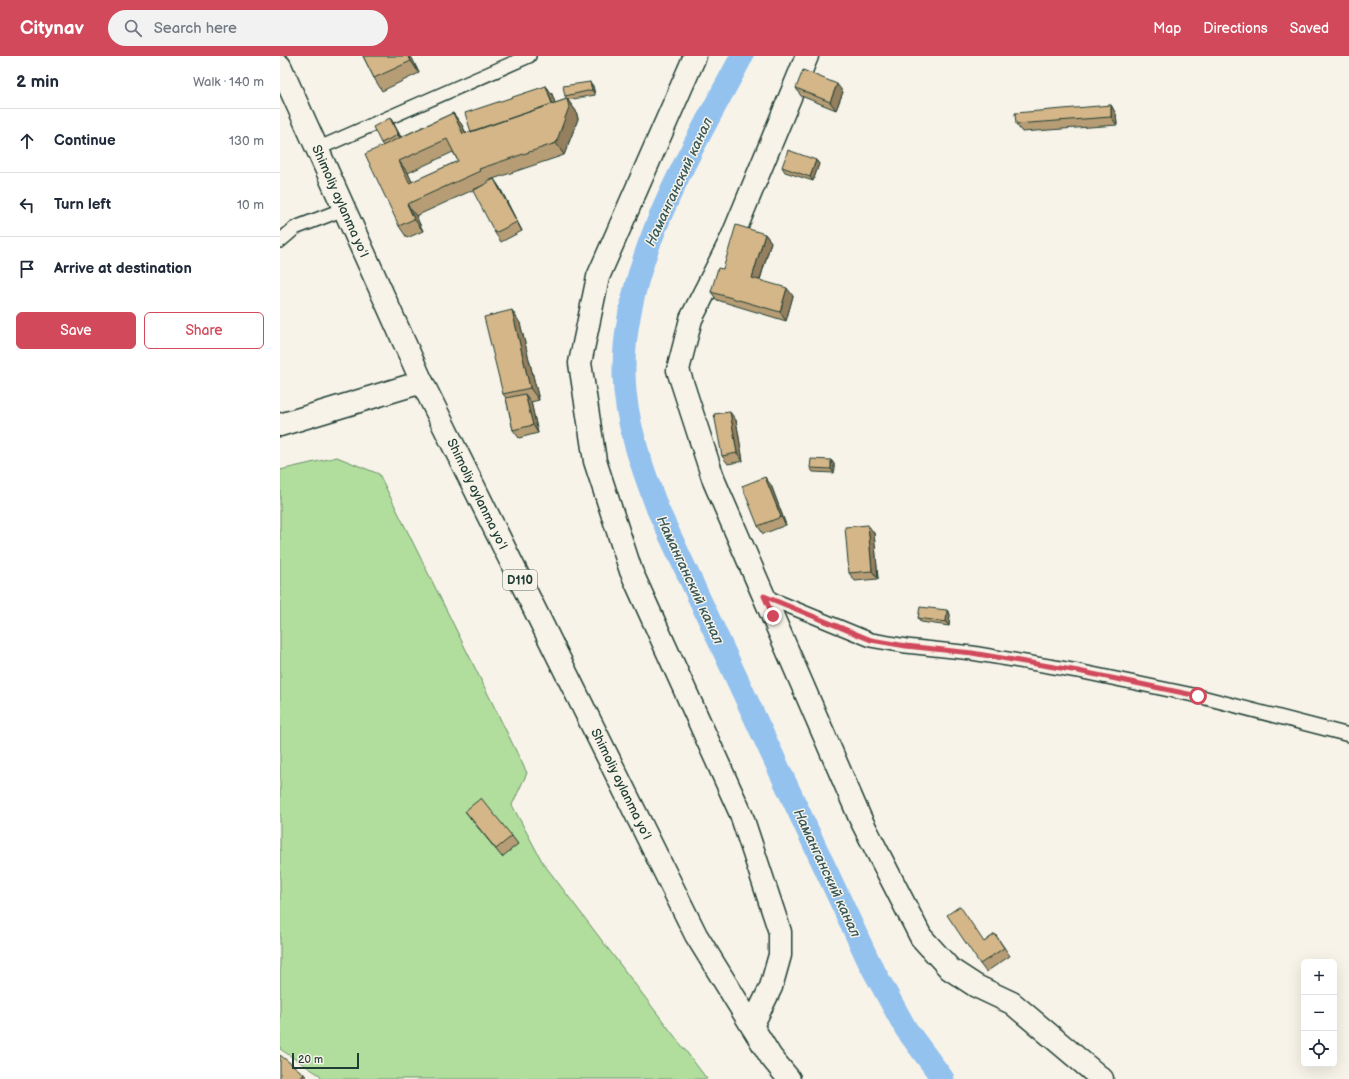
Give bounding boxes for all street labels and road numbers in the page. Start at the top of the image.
street label: Shimoliy aylanma yoʻl [308,142,372,260]
street label: Shimoliy aylanma yoʻl [443,436,511,552]
road number: D110 [503,570,537,590]
street label: Shimoliy aylanma yoʻl [587,726,655,842]

